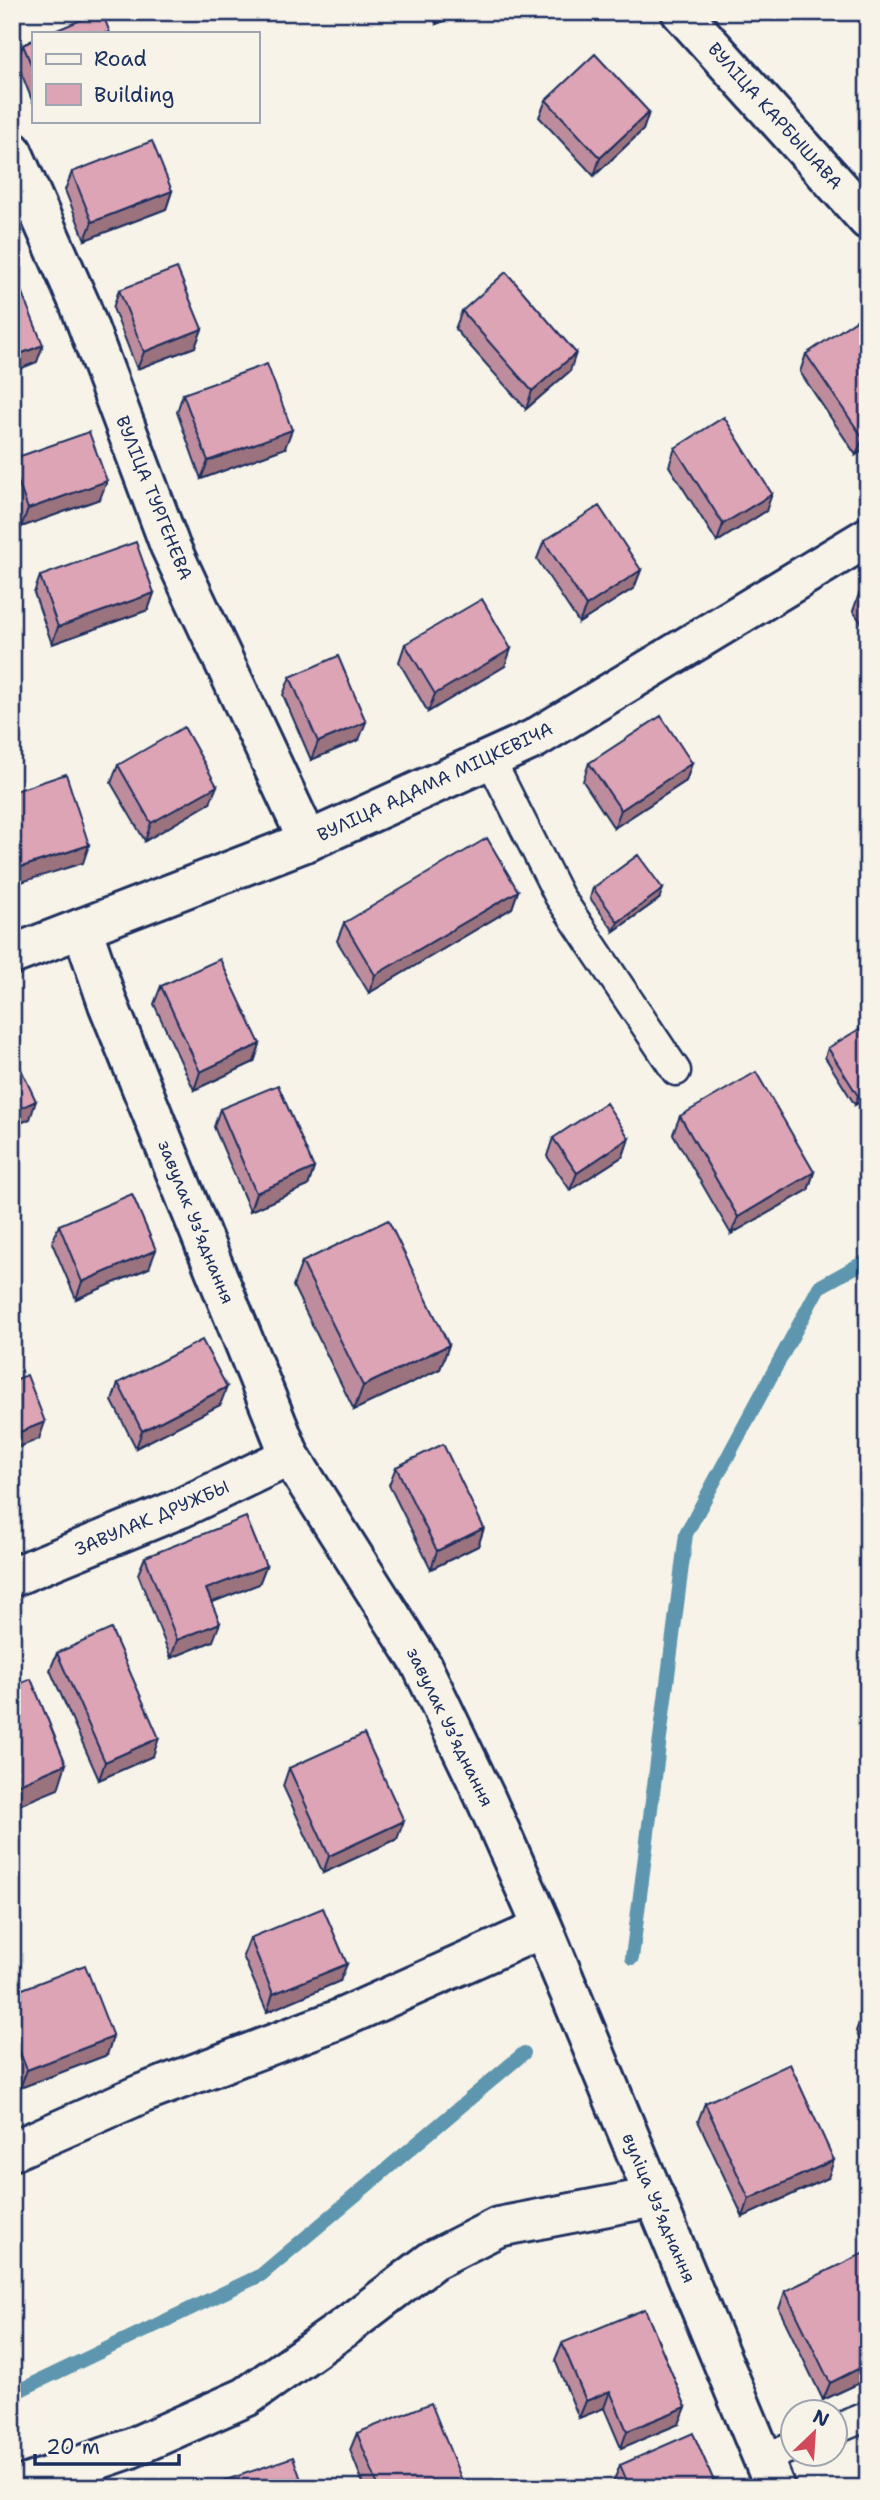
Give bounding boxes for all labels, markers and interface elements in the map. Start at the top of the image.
legend [32,32,259,122]
street label: ВУЛІЦА КАРБЫШАВА [702,37,848,195]
text: Road [94,45,147,73]
text: Building [94,81,174,109]
street label: ВУЛІЦА ТУРГЕНЕВА [110,412,198,584]
street label: ВУЛІЦА АДАМА МІЦКЕВІЧА [313,717,557,847]
street label: завулак Узʼяднання [152,1137,240,1307]
street label: ЗАВУЛАК ДРУЖБЫ [71,1475,233,1561]
street label: завулак Узʼяднання [401,1643,499,1811]
street label: вуліца Узʼяднання [617,2129,701,2287]
north arrow [778,2398,848,2468]
text: N [809,2404,833,2433]
scale bar [35,2423,178,2467]
text: 20 m [46,2433,100,2461]

